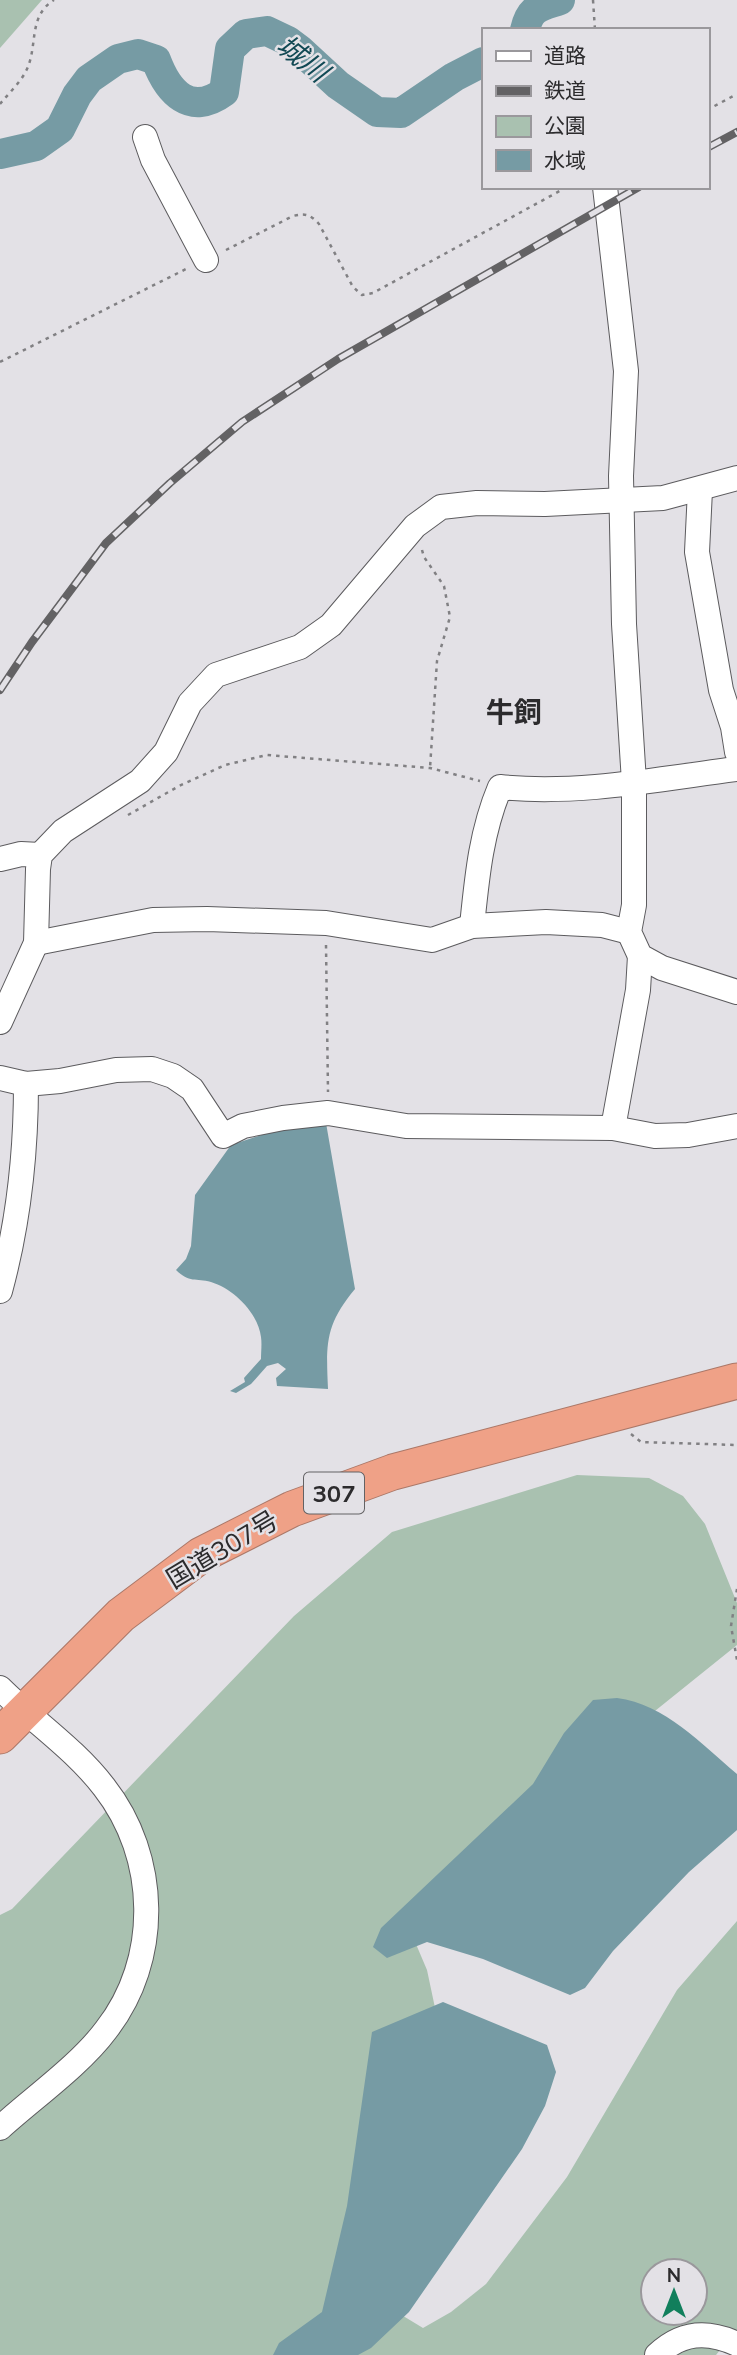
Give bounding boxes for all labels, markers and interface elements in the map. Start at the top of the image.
water label: 城川 [270,27,338,91]
legend [482,28,709,189]
text: 道路 [544,42,586,68]
text: 鉄道 [544,77,586,103]
text: 公園 [544,112,586,138]
text: 水域 [544,147,586,173]
district label: 牛飼 [486,694,542,729]
road number: 307 [304,1472,364,1513]
street label: 国道307号 [160,1503,284,1595]
north arrow [639,2257,709,2327]
text: N [667,2263,681,2287]

